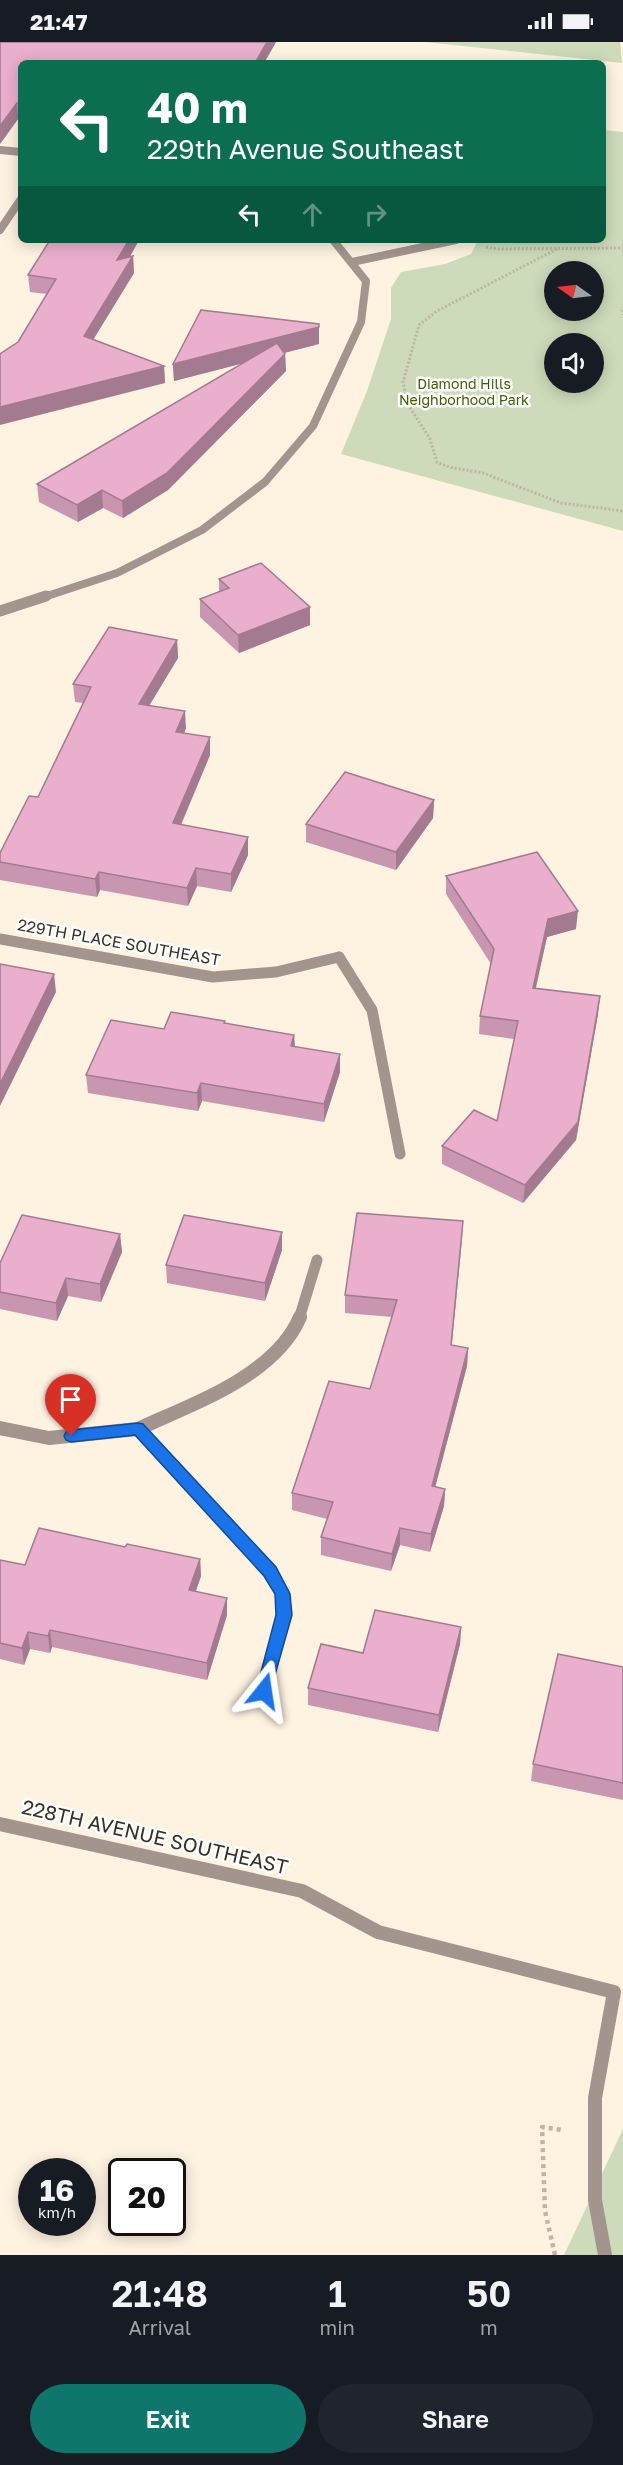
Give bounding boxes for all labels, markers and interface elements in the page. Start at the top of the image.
text: 21:47 [30,8,88,35]
text: 40 m [147,82,248,132]
icon: left [48,84,126,162]
text: 229th Avenue Southeast [147,133,464,165]
icon: left [233,198,266,231]
icon: ahead [296,198,329,231]
icon: right [359,198,392,231]
north arrow [544,261,604,321]
map controls [544,261,604,393]
button: sound [544,333,604,393]
park label: Diamond Hills Neighborhood Park [399,375,529,408]
street label: 229TH PLACE SOUTHEAST [16,914,222,970]
pin [45,1374,96,1436]
icon: arrive [54,1383,87,1416]
position arrow [232,1659,296,1723]
street label: 228TH AVENUE SOUTHEAST [20,1794,291,1878]
speed limit sign: 20 [108,2158,186,2236]
text: 16 [40,2172,74,2208]
text: km/h [38,2203,76,2221]
text: 21:48 [112,2272,208,2315]
text: 1 [328,2272,346,2315]
text: 50 [467,2272,511,2315]
text: Arrival [128,2315,191,2339]
text: min [320,2315,355,2339]
text: m [480,2315,498,2339]
button: Exit [30,2384,306,2453]
button: Share [318,2384,593,2453]

